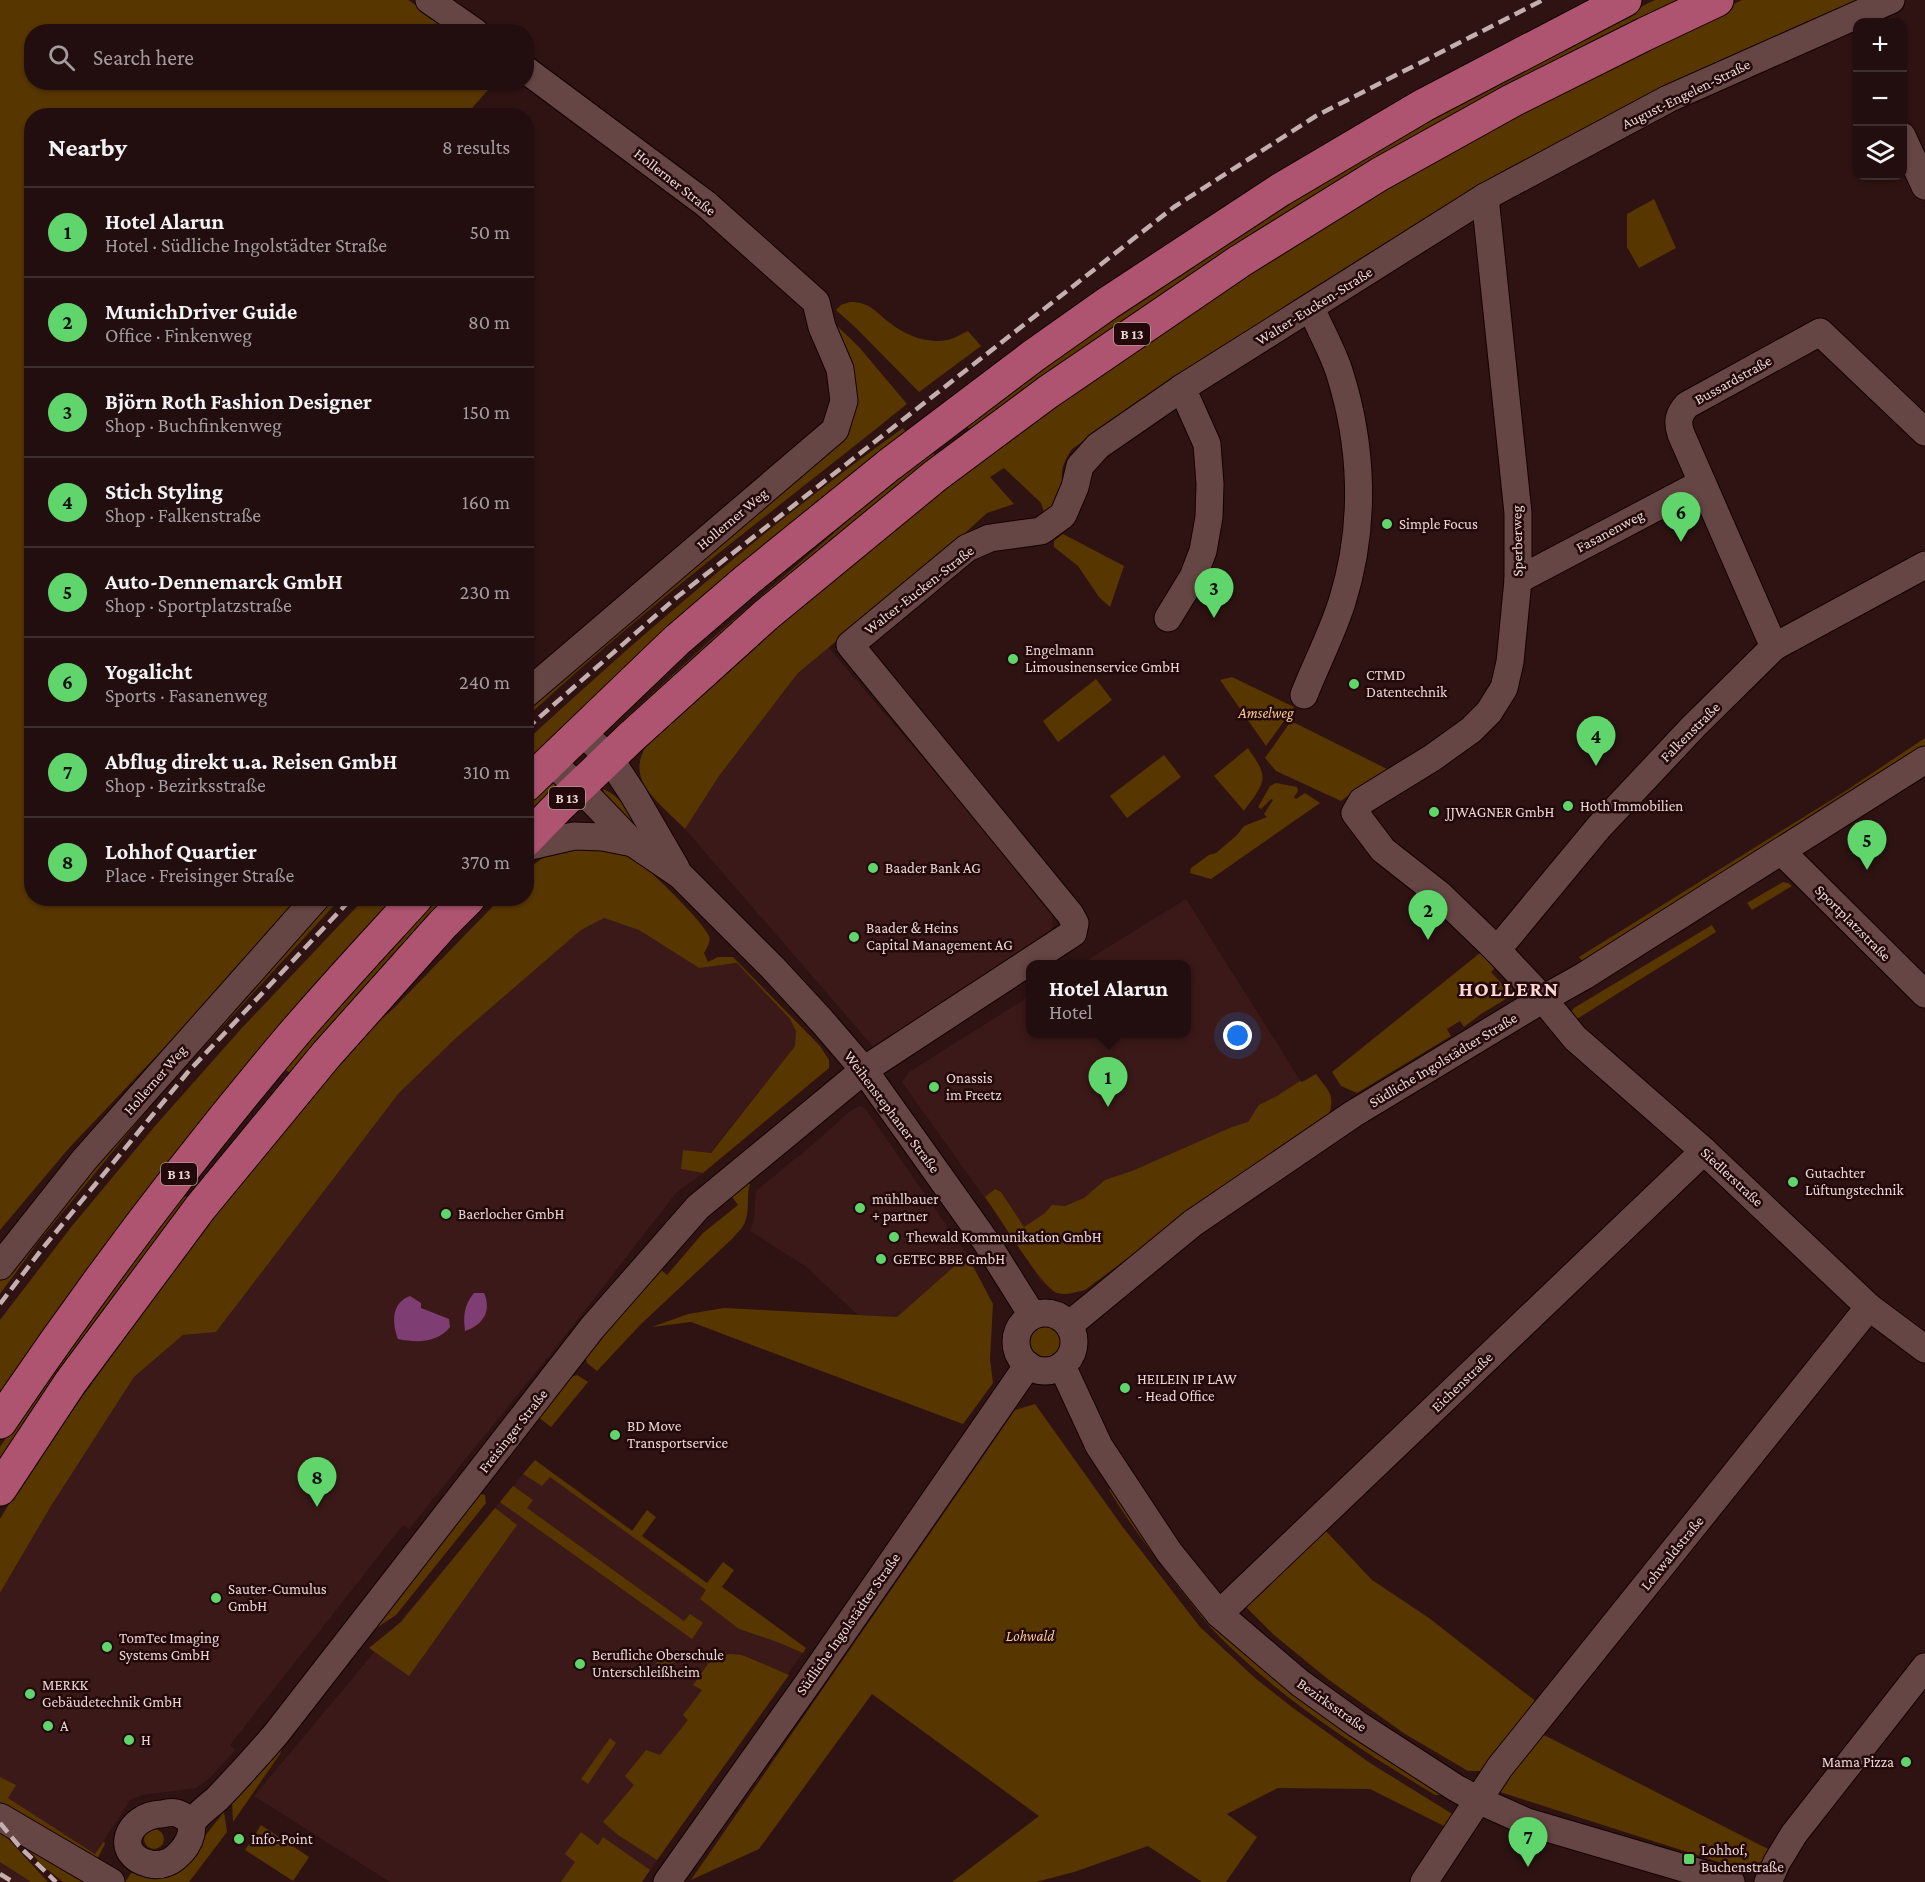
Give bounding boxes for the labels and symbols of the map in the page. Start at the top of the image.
street label: August-Engelen-Straße [1619,56,1754,133]
street label: Hollerner Straße [631,145,719,219]
street label: Walter-Eucken-Straße [1253,263,1376,348]
road number: B 13 [1114,323,1150,345]
street label: Bussardstraße [1692,352,1775,408]
street label: Hollerner Weg [694,485,771,554]
pin: 6 [1662,492,1700,542]
street label: Sperberweg [1508,505,1527,577]
street label: Fasanenweg [1573,507,1647,556]
place label: Simple Focus [1399,516,1478,533]
marker: Simple Focus [1380,517,1394,531]
street label: Walter-Eucken-Straße [861,542,977,638]
pin: 3 [1194,568,1234,618]
place label: Engelmann Limousinenservice GmbH [1025,642,1180,675]
marker: Engelmann Limousinenservice GmbH [1006,652,1020,666]
place label: CTMD Datentechnik [1366,667,1448,700]
marker: CTMD Datentechnik [1347,677,1361,691]
street label: Falkenstraße [1657,699,1723,765]
park label: Amselweg [1237,705,1294,722]
pin: 4 [1576,716,1616,766]
road number: B 13 [549,787,585,809]
place label: Hoth Immobilien [1580,798,1683,814]
marker: Hoth Immobilien [1561,799,1575,813]
place label: JJWAGNER GmbH [1444,804,1555,821]
marker: JJWAGNER GmbH [1427,805,1441,819]
pin: 5 [1848,820,1886,870]
place label: Baader Bank AG [885,860,981,876]
marker: Baader Bank AG [866,861,880,875]
street label: Sportplatzstraße [1811,882,1894,965]
pin: 2 [1408,890,1448,940]
place label: Baader & Heins Capital Management AG [866,920,1013,954]
marker: Baader & Heins Capital Management AG [847,930,861,944]
district label: HOLLERN [1458,977,1560,1001]
street label: Südliche Ingolstädter Straße [1366,1009,1521,1111]
your location [1223,1021,1252,1050]
street label: Hollerner Weg [120,1042,190,1119]
street label: Weihenstephaner Straße [840,1048,943,1177]
pin: 1 [1088,1058,1128,1107]
place label: Onassis im Freetz [946,1070,1002,1103]
marker: Onassis im Freetz [927,1080,941,1094]
street label: Siedlerstraße [1698,1144,1767,1210]
road number: B 13 [161,1163,197,1185]
place label: Gutachter Lüftungstechnik [1805,1165,1904,1199]
marker: Gutachter Lüftungstechnik [1786,1175,1800,1189]
place label: mühlbauer + partner [872,1191,939,1225]
marker: mühlbauer + partner [853,1201,867,1215]
place label: Baerlocher GmbH [458,1206,565,1222]
marker: Baerlocher GmbH [439,1207,453,1221]
place label: Thewald Kommunikation GmbH [906,1229,1102,1245]
marker: Thewald Kommunikation GmbH [887,1230,901,1244]
place label: GETEC BBE GmbH [893,1251,1005,1267]
marker: GETEC BBE GmbH [874,1252,888,1266]
street label: Eichenstraße [1428,1349,1496,1415]
place label: HEILEIN IP LAW - Head Office [1137,1371,1237,1404]
marker: HEILEIN IP LAW - Head Office [1118,1381,1132,1395]
street label: Freisinger Straße [475,1386,552,1477]
place label: BD Move Transportservice [627,1418,728,1452]
marker: BD Move Transportservice [608,1428,622,1442]
pin: 8 [298,1458,336,1507]
street label: Lohwaldstraße [1637,1513,1707,1593]
street label: Südliche Ingolstädter Straße [793,1550,904,1699]
place label: Sauter-Cumulus GmbH [228,1581,327,1614]
marker: Sauter-Cumulus GmbH [209,1591,223,1605]
park label: Lohwald [1006,1628,1055,1644]
place label: TomTec Imaging Systems GmbH [119,1630,219,1664]
marker: TomTec Imaging Systems GmbH [100,1640,114,1654]
place label: Berufliche Oberschule Unterschleißheim [592,1647,724,1680]
marker: Berufliche Oberschule Unterschleißheim [573,1657,587,1671]
street label: Bezirksstraße [1294,1675,1370,1735]
place label: MERKK Gebäudetechnik GmbH [42,1677,182,1710]
marker: MERKK Gebäudetechnik GmbH [23,1687,37,1701]
place label: A [60,1718,69,1734]
marker: A [41,1719,55,1733]
place label: H [141,1732,151,1748]
marker: H [122,1733,136,1747]
place label: Mama Pizza [1822,1754,1894,1770]
marker: Mama Pizza [1899,1755,1913,1769]
pin: 7 [1508,1818,1547,1867]
place label: Info-Point [251,1831,314,1847]
marker: Info-Point [232,1832,246,1846]
place label: Lohhof, Buchenstraße [1701,1842,1784,1875]
marker: Lohhof, Buchenstraße [1682,1852,1696,1866]

